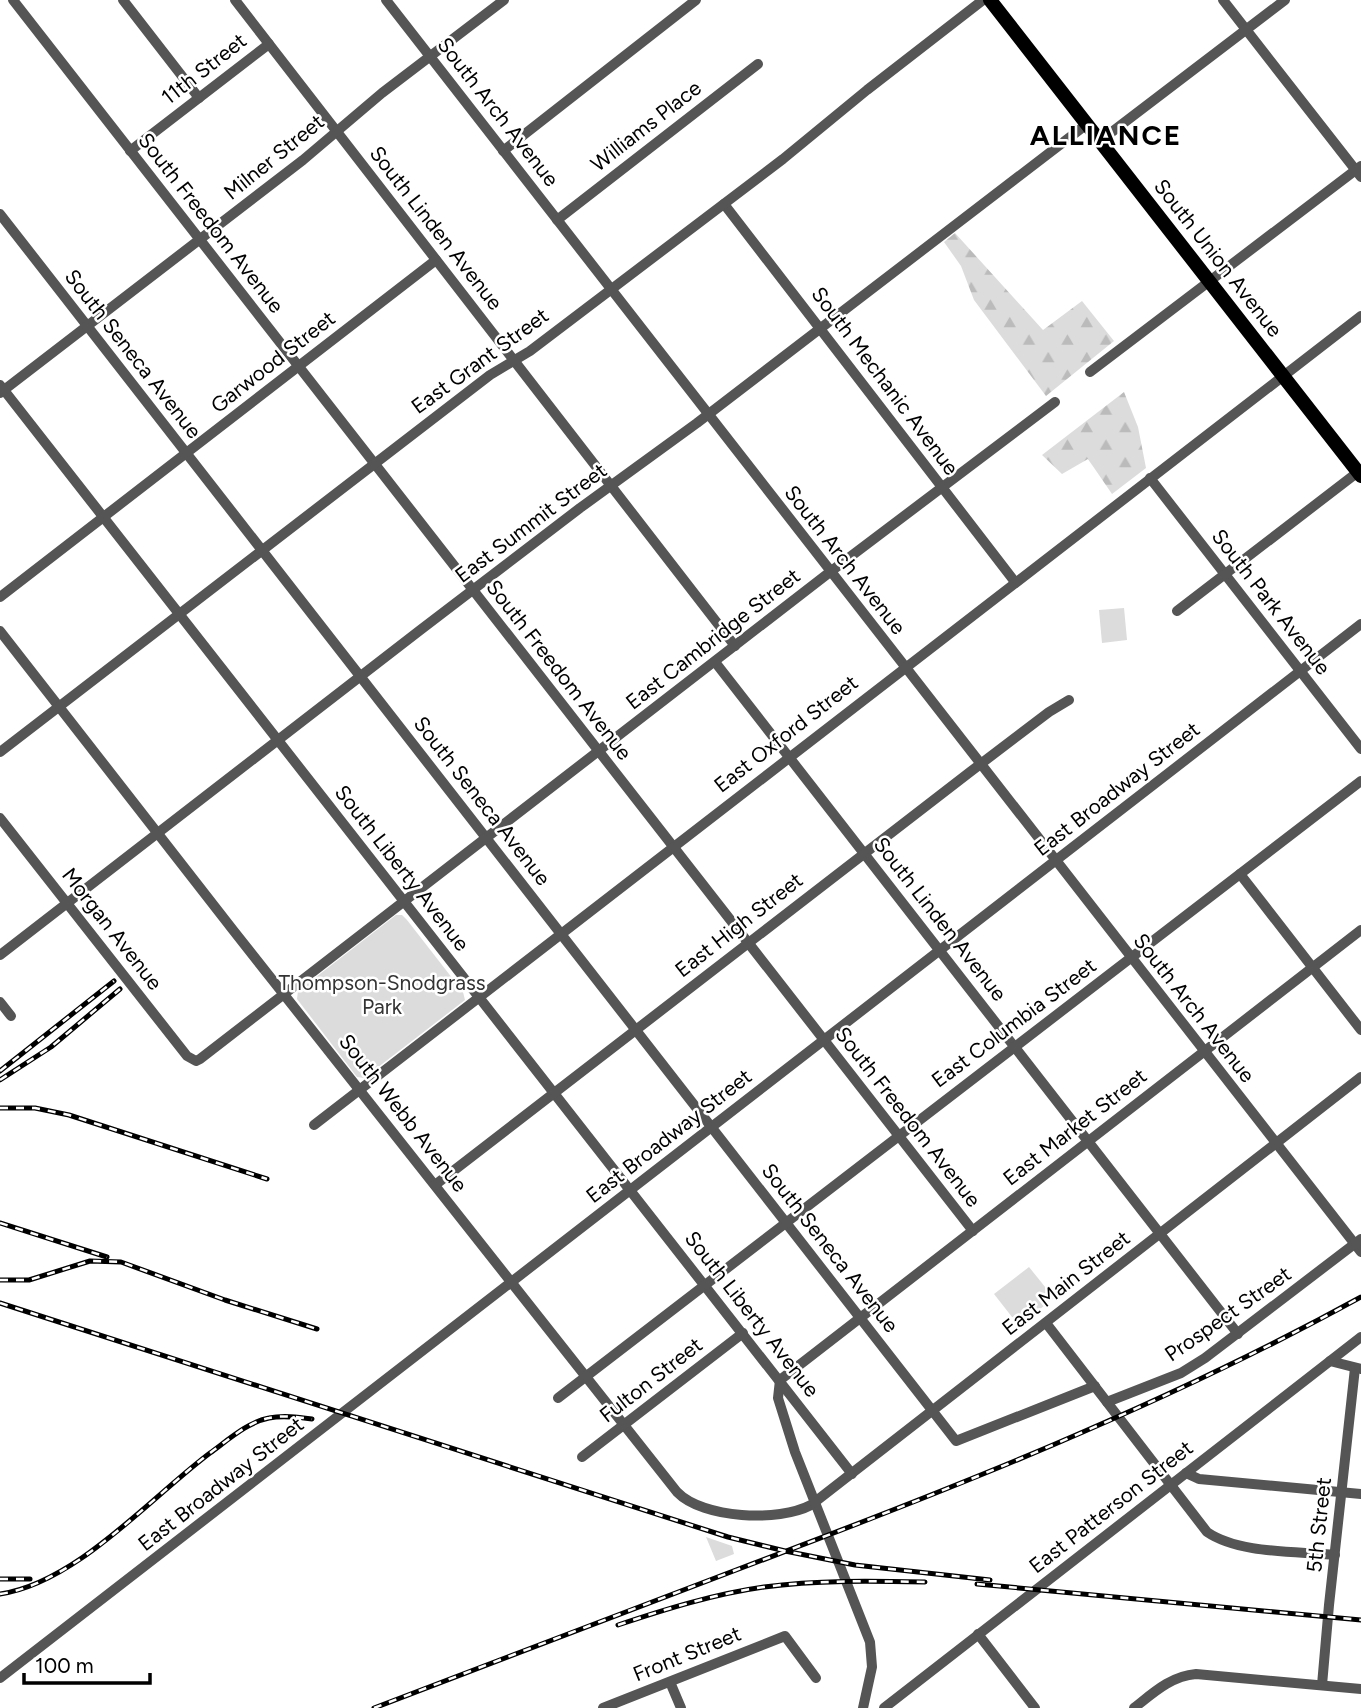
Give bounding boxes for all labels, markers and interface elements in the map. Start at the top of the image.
street label: 11th Street [156,28,251,110]
street label: South Arch Avenue [432,32,564,191]
street label: Williams Place [586,75,706,176]
street label: Milner Street [219,109,329,205]
district label: ALLIANCE [1030,118,1182,152]
street label: South Freedom Avenue [133,128,289,318]
street label: South Linden Avenue [365,141,508,315]
street label: South Union Avenue [1149,174,1288,341]
street label: South Seneca Avenue [60,264,207,443]
street label: South Mechanic Avenue [807,282,964,480]
street label: East Grant Street [406,302,553,419]
street label: Garwood Street [206,305,340,418]
street label: East Summit Street [450,457,611,588]
street label: South Arch Avenue [779,480,911,639]
street label: South Park Avenue [1207,524,1336,679]
street label: East Cambridge Street [621,563,805,714]
street label: South Freedom Avenue [481,575,637,765]
street label: East Oxford Street [709,670,863,798]
street label: South Seneca Avenue [409,711,556,890]
street label: East Broadway Street [1029,716,1204,861]
street label: South Liberty Avenue [330,780,475,956]
street label: South Linden Avenue [869,832,1012,1006]
street label: Morgan Avenue [57,863,168,995]
street label: East High Street [670,867,807,982]
street label: South Arch Avenue [1128,928,1260,1087]
street label: East Columbia Street [927,953,1101,1093]
park label: Thompson-Snodgrass Park [278,970,486,1019]
street label: South Freedom Avenue [830,1022,986,1212]
street label: South Webb Avenue [334,1029,473,1197]
street label: East Broadway Street [581,1063,756,1208]
street label: East Market Street [998,1063,1151,1190]
street label: South Seneca Avenue [757,1158,904,1337]
street label: East Main Street [997,1225,1135,1340]
street label: South Liberty Avenue [680,1226,825,1402]
street label: Prospect Street [1160,1261,1296,1366]
street label: Fulton Street [594,1332,707,1427]
street label: East Broadway Street [133,1411,308,1556]
street label: East Patterson Street [1024,1435,1198,1578]
street label: 5th Street [1301,1476,1336,1574]
street label: Front Street [629,1621,744,1687]
scale bar [24,1642,150,1686]
text: 100 m [35,1653,94,1678]

